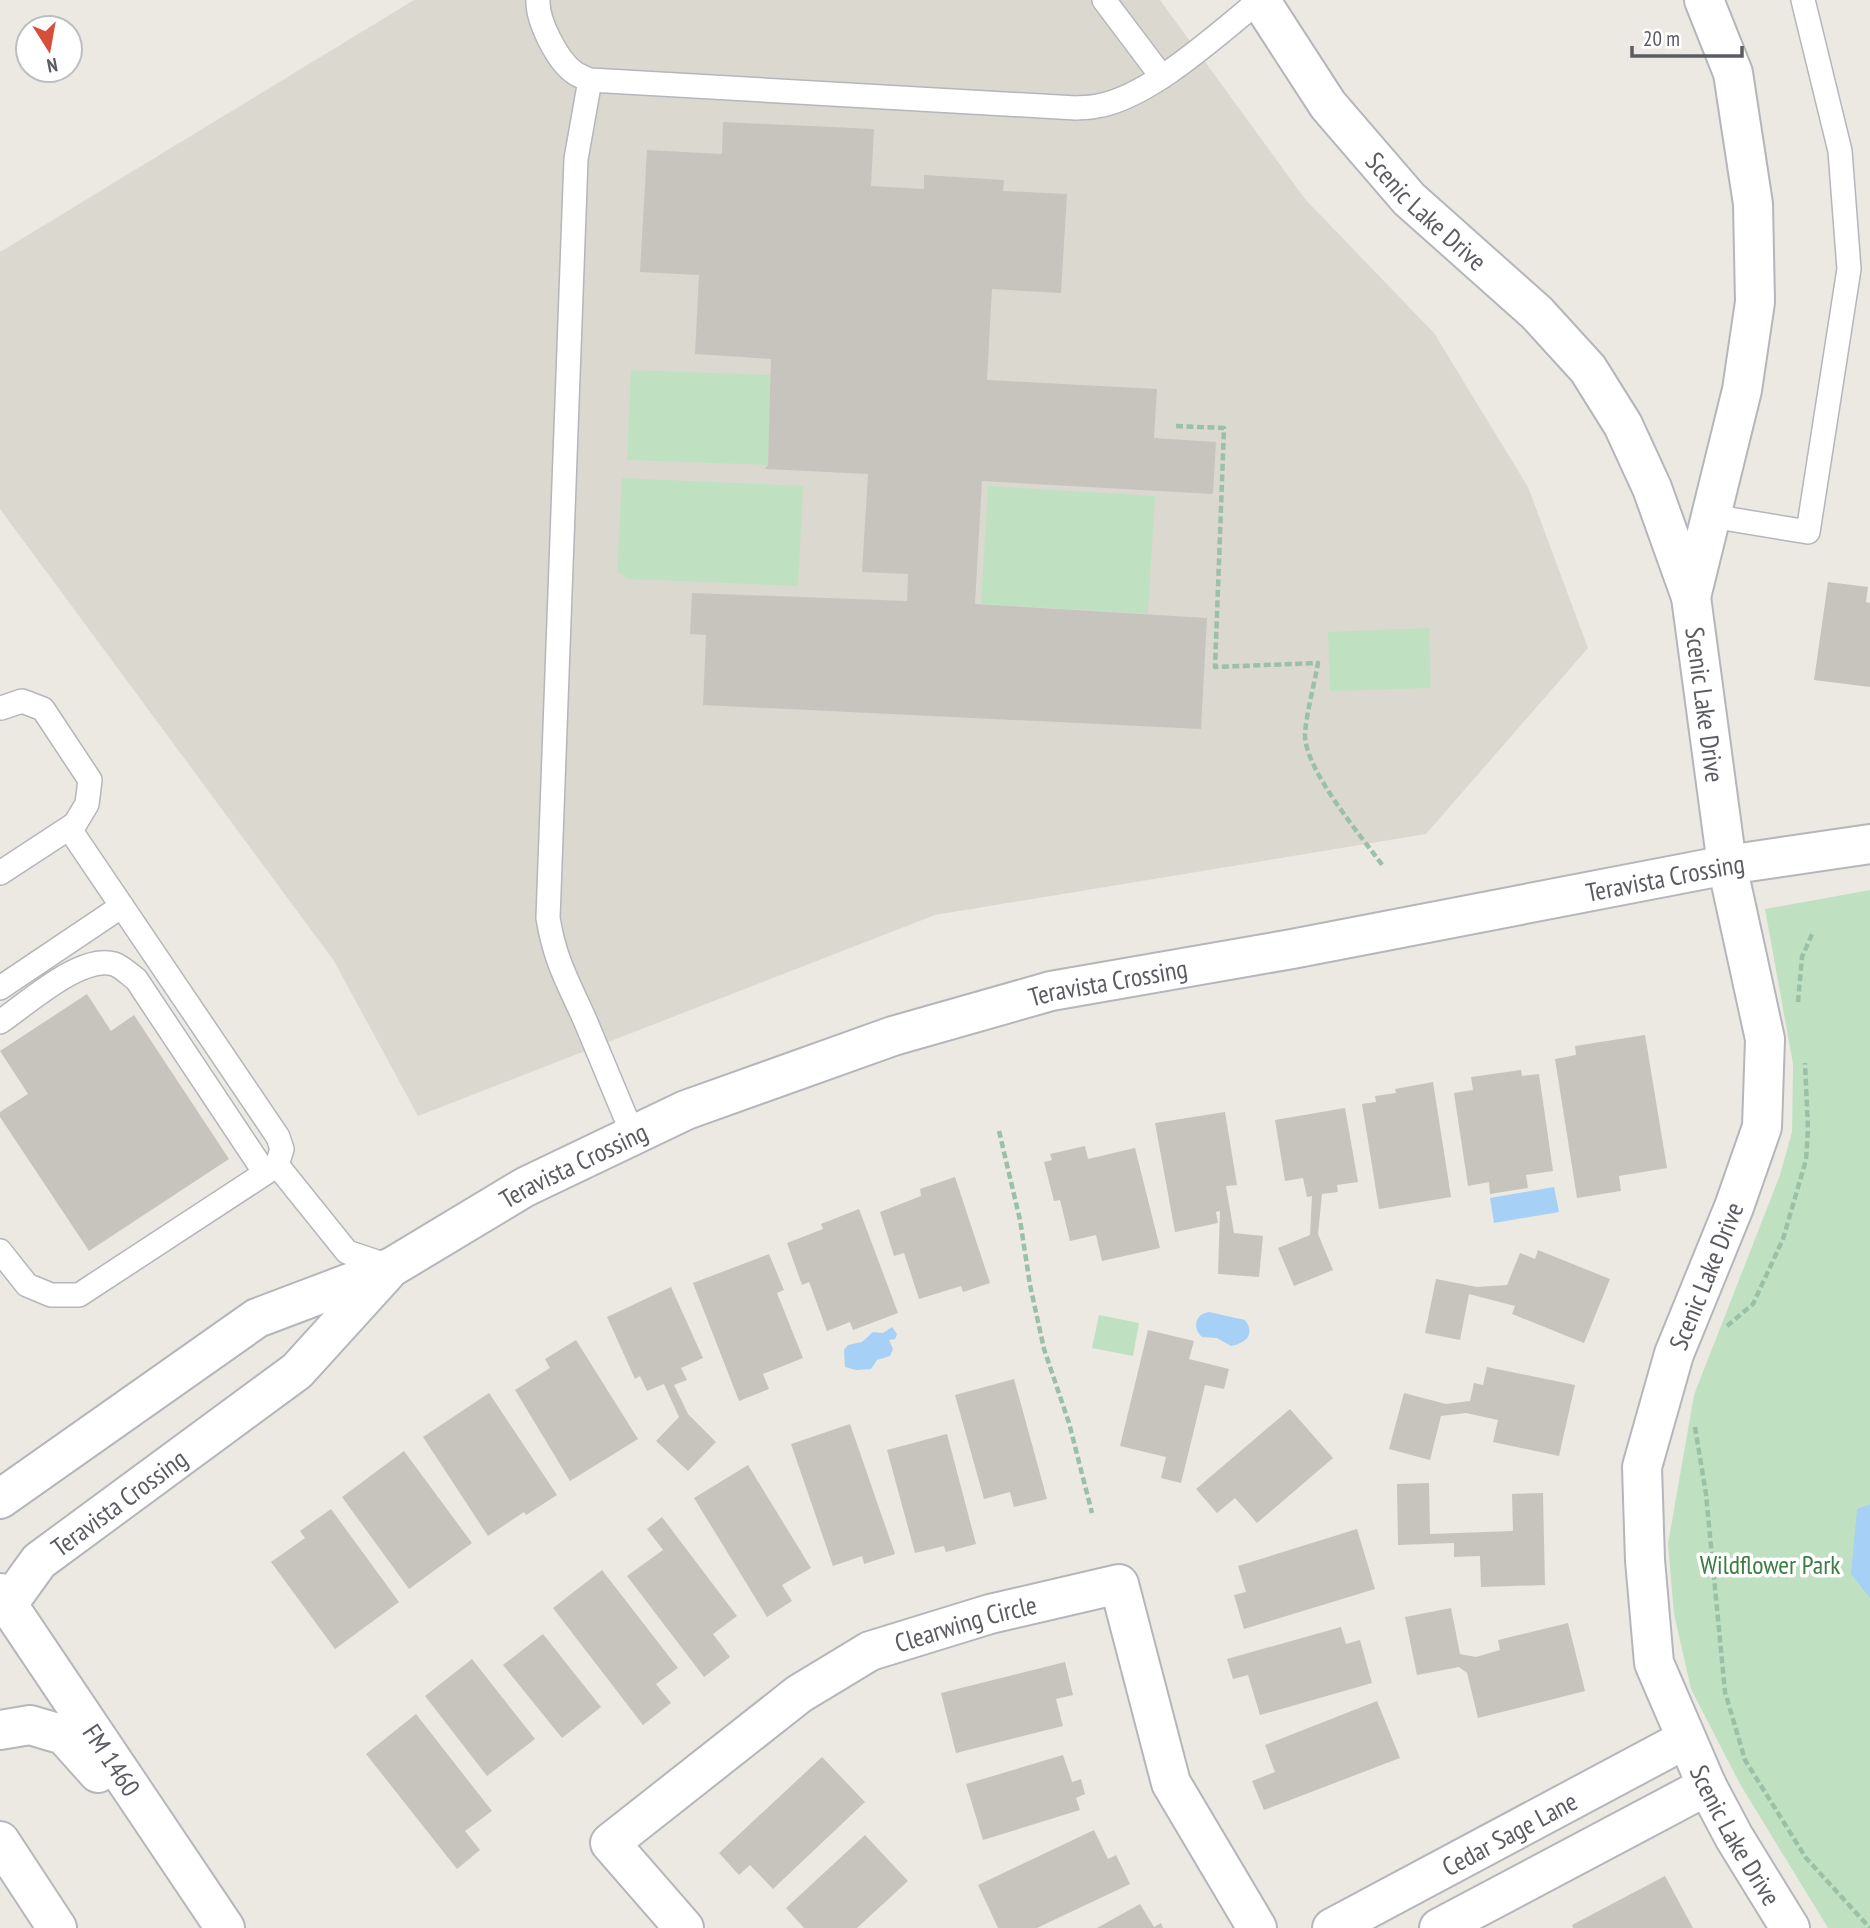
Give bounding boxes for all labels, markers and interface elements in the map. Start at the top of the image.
north arrow [14,14,84,84]
scale bar [1632,14,1742,58]
text: 20 m [1643,25,1680,52]
text: N [45,53,60,78]
street label: Scenic Lake Drive [1359,145,1494,277]
street label: Scenic Lake Drive [1679,625,1732,784]
street label: Teravista Crossing [1583,846,1746,908]
street label: Teravista Crossing [1025,951,1190,1013]
street label: Teravista Crossing [493,1115,653,1215]
street label: Scenic Lake Drive [1661,1197,1751,1355]
street label: Teravista Crossing [44,1441,193,1563]
park label: Wildflower Park [1700,1548,1840,1581]
street label: Clearwing Circle [890,1587,1040,1659]
street label: FM 1460 [76,1718,148,1802]
street label: Scenic Lake Drive [1683,1760,1788,1911]
street label: Cedar Sage Lane [1436,1784,1582,1883]

